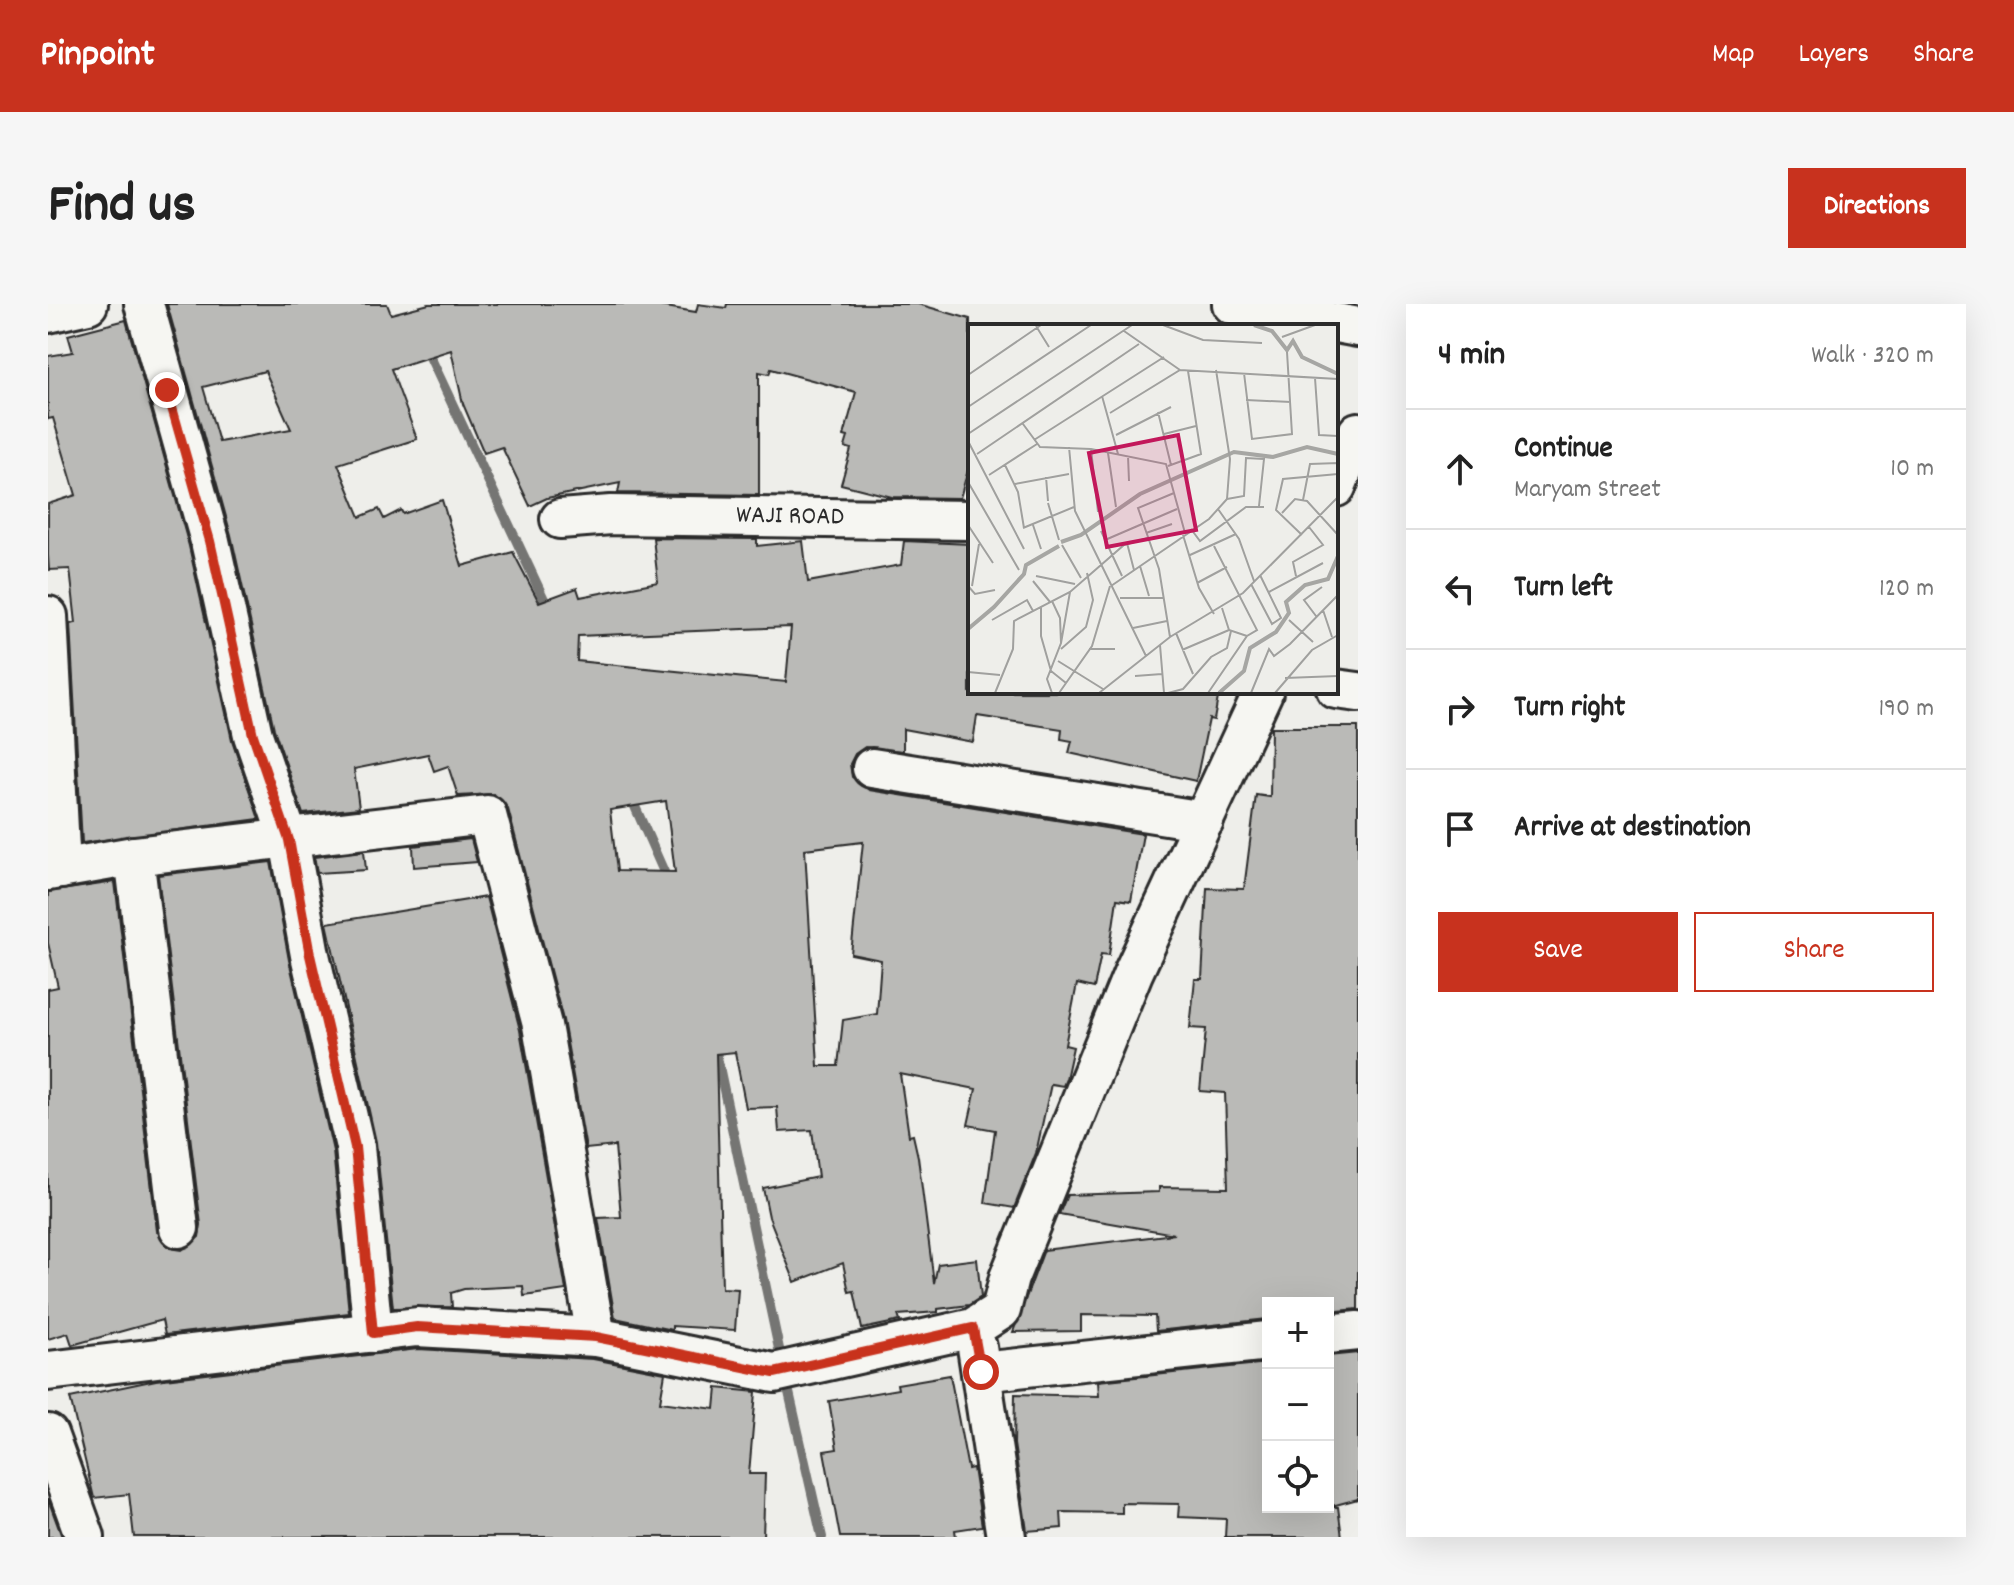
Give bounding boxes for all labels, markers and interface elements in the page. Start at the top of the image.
text: Pinpoint [40,29,155,84]
text: Map [1712,36,1755,76]
text: Layers [1799,36,1869,76]
text: Share [1913,36,1974,76]
text: Find us [48,168,196,248]
button: Directions [1788,168,1966,248]
inset map [968,324,1338,694]
text: 4 min [1438,332,1505,381]
text: Walk · 320 m [1811,338,1934,375]
route end [149,372,185,408]
text: Continue [1514,429,1613,472]
icon: ahead [1438,447,1482,491]
text: 10 m [1890,451,1934,488]
text: Maryam Street [1514,472,1661,509]
street label: WAJI ROAD [736,498,844,536]
icon: left [1438,567,1482,611]
text: Turn left [1514,568,1613,611]
text: 120 m [1879,571,1934,608]
icon: right [1438,687,1482,731]
text: Turn right [1514,688,1625,731]
text: 190 m [1878,691,1934,728]
icon: arrive [1438,807,1482,851]
text: Arrive at destination [1514,808,1751,851]
button: Save [1438,912,1678,992]
button: Share [1694,912,1934,992]
map controls [1262,1297,1334,1513]
button: + [1262,1297,1334,1369]
route start [963,1354,999,1390]
button: − [1262,1369,1334,1441]
button: locate [1262,1441,1334,1513]

